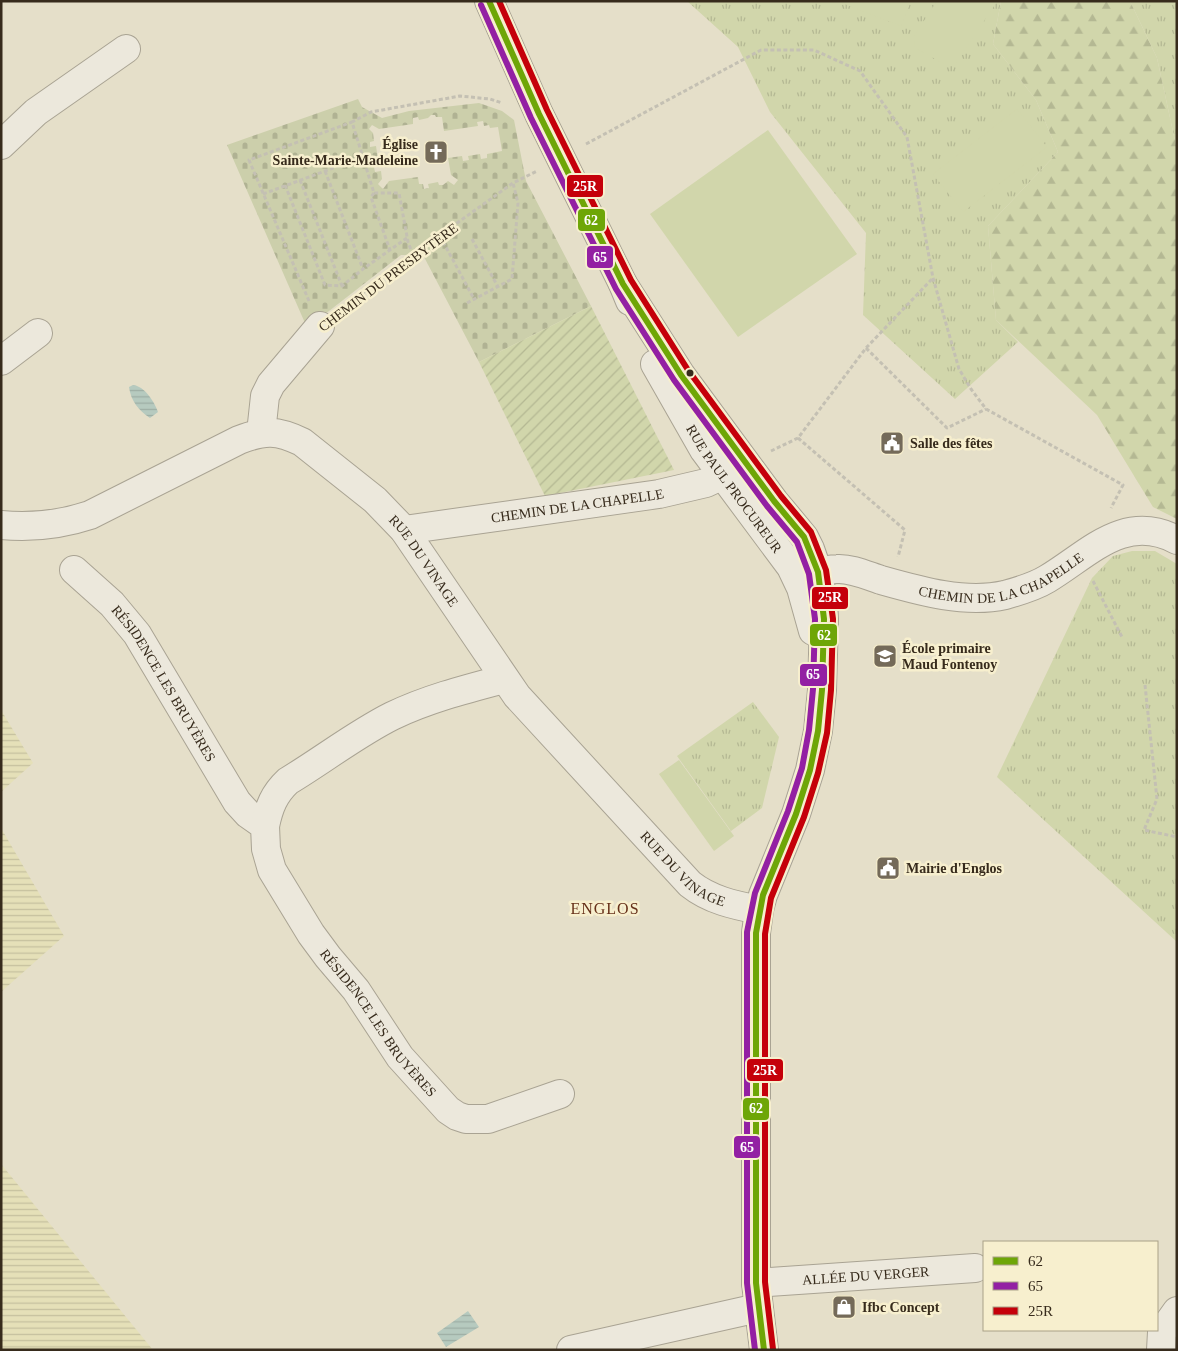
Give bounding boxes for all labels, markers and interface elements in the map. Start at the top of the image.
place label: Église Sainte-Marie-Madeleine [273,136,418,168]
church icon: Église Sainte-Marie-Madeleine [423,139,449,165]
line badge: 25R [566,174,604,198]
text: 25R [573,179,598,194]
line badge: 62 [577,208,606,232]
text: 62 [584,213,598,228]
street label: CHEMIN DU PRESBYTÈRE [315,219,461,335]
line badge: 65 [586,245,614,269]
text: 65 [593,250,607,265]
unlabelled marker [685,368,695,378]
street label: RUE PAUL PROCUREUR [683,422,785,556]
public building icon: Salle des fêtes [879,430,905,456]
place label: Salle des fêtes [910,436,993,451]
street label: CHEMIN DE LA CHAPELLE [490,486,665,526]
street label: RUE DU VINAGE [386,512,461,610]
street label: CHEMIN DE LA CHAPELLE [917,550,1086,606]
line badge: 25R [811,586,849,610]
text: 25R [818,590,843,605]
street label: RÉSIDENCE LES BRUYÈRES [108,603,218,764]
line badge: 62 [809,623,838,647]
text: 62 [817,628,831,643]
place label: École primaire Maud Fontenoy [902,640,997,672]
school or university icon: École primaire Maud Fontenoy [872,643,898,669]
line badge: 65 [799,663,828,687]
text: 65 [806,667,820,682]
street label: RUE DU VINAGE [637,828,727,910]
public building icon: Mairie d'Englos [875,855,901,881]
place label: Mairie d'Englos [906,861,1003,876]
district label: ENGLOS [570,900,640,917]
street label: RÉSIDENCE LES BRUYÈRES [317,946,439,1100]
line badge: 25R [746,1058,784,1082]
text: 25R [753,1063,778,1078]
line badge: 62 [742,1097,770,1121]
text: 62 [749,1101,763,1116]
line badge: 65 [733,1135,761,1159]
text: 65 [740,1140,754,1155]
legend [983,1241,1158,1331]
text: 62 [1028,1253,1043,1269]
street label: ALLÉE DU VERGER [802,1264,931,1288]
text: 65 [1028,1278,1043,1294]
shop icon: Ifbc Concept [831,1294,857,1320]
place label: Ifbc Concept [862,1300,940,1315]
text: 25R [1028,1303,1053,1319]

